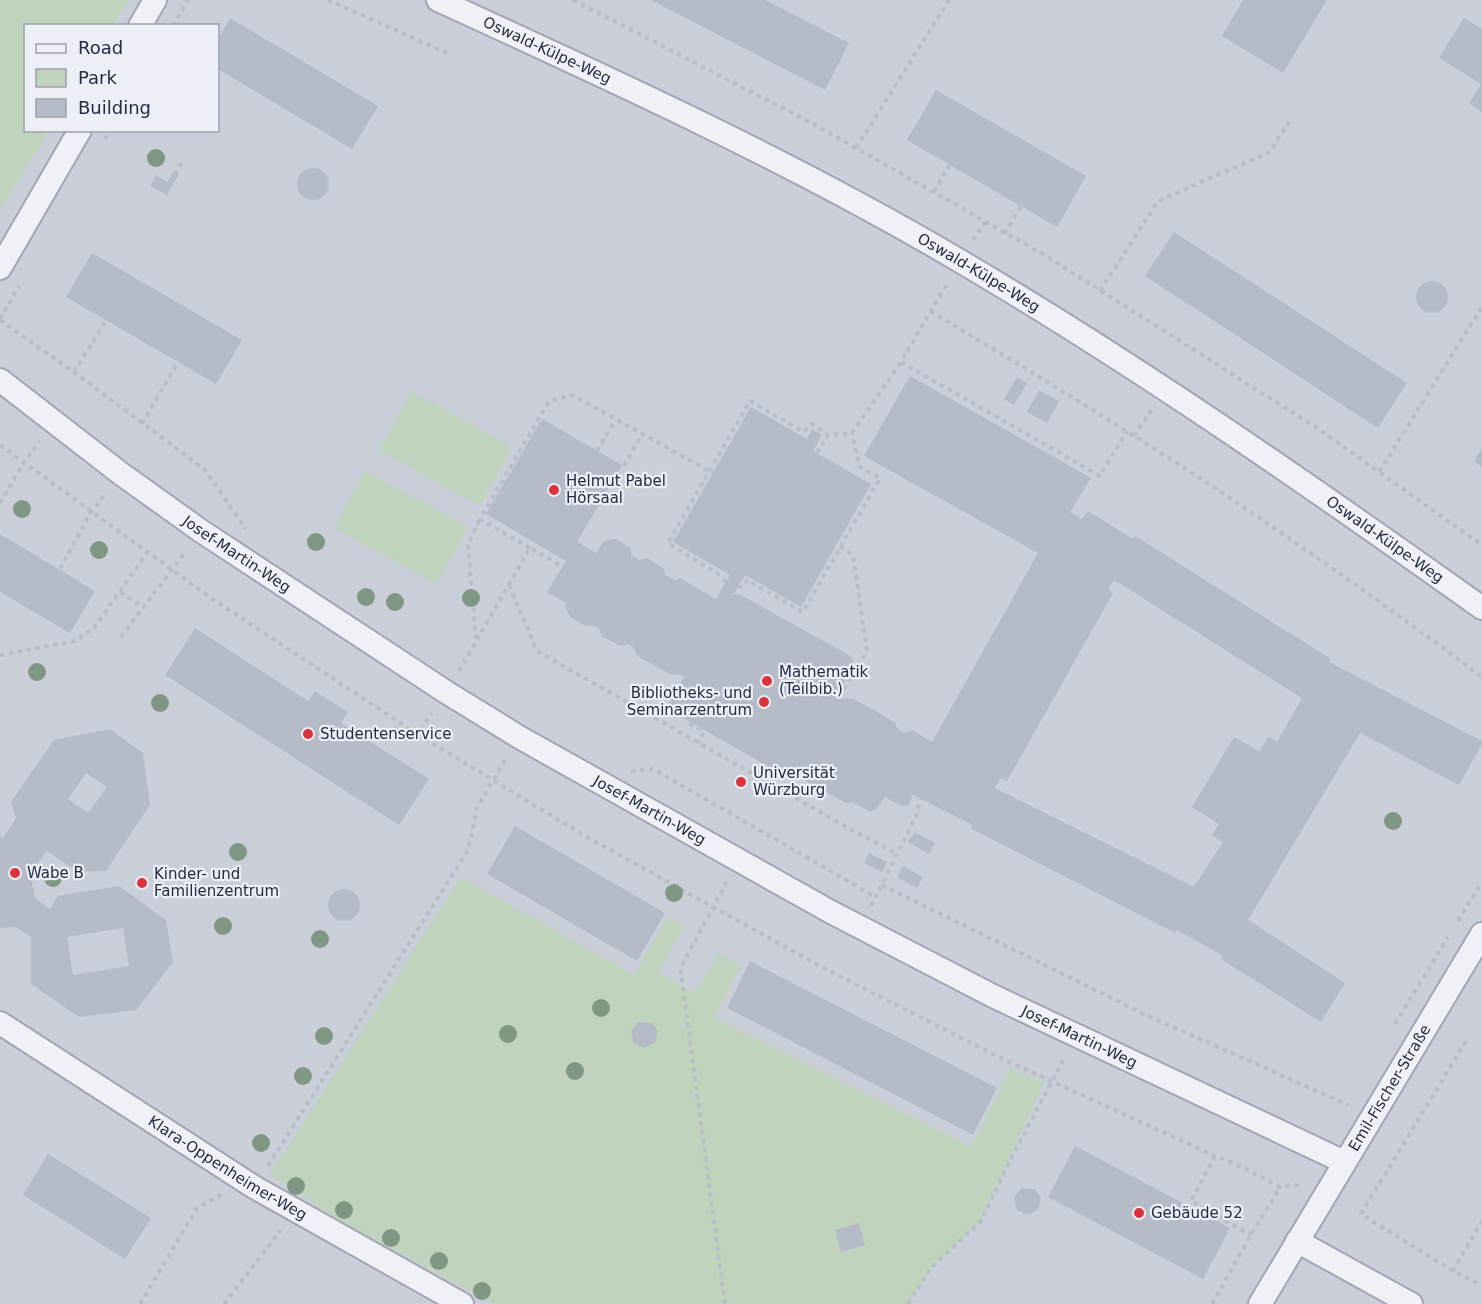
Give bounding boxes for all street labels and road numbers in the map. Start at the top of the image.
street label: Oswald-Külpe-Weg [480,13,614,88]
street label: Oswald-Külpe-Weg [914,229,1043,316]
street label: Oswald-Külpe-Weg [1323,492,1447,587]
street label: Josef-Martin-Weg [178,511,294,596]
street label: Josef-Martin-Weg [589,771,709,849]
street label: Josef-Martin-Weg [1018,1001,1140,1072]
street label: Emil-Fischer-Straße [1345,1021,1435,1155]
street label: Klara-Oppenheimer-Weg [145,1112,310,1224]

